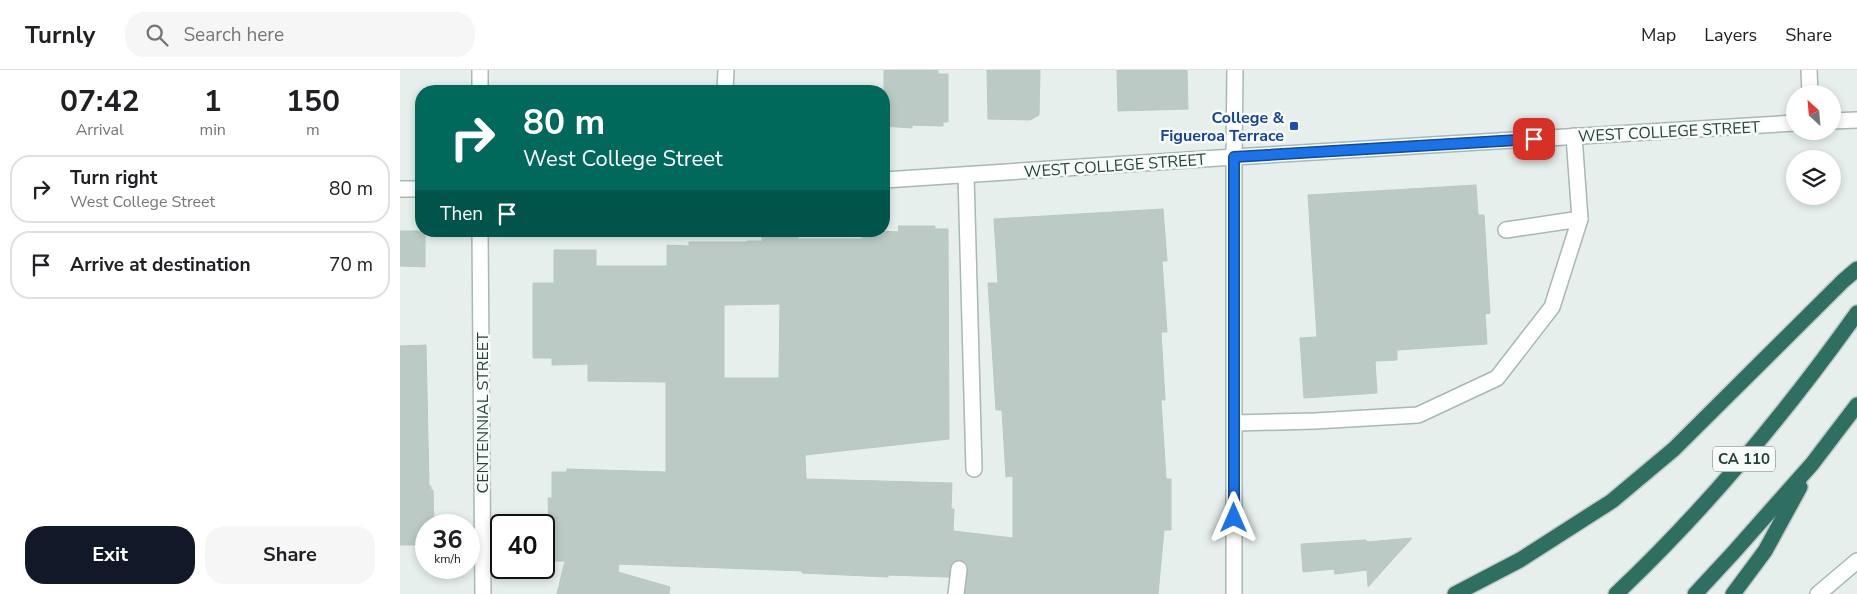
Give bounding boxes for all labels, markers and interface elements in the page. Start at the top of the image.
search box [125,12,475,57]
text: Turnly [25,19,95,51]
icon: search [143,21,171,49]
text: Search here [183,22,284,48]
text: Map [1641,23,1676,47]
text: Layers [1704,23,1757,47]
text: Share [1785,23,1832,47]
text: 07:42 [60,81,139,122]
text: 1 [204,81,222,122]
text: 150 [286,81,340,122]
north arrow [1786,85,1841,140]
map controls [1786,85,1841,205]
text: 80 m [523,99,605,146]
icon: right [440,105,505,170]
place label: College & Figueroa Terrace [1160,107,1284,147]
street label: WEST COLLEGE STREET [1577,116,1761,148]
pin [1513,118,1555,160]
text: Arrival [76,119,124,141]
text: min [199,119,226,141]
text: m [306,119,320,141]
marker: College & Figueroa Terrace [1288,120,1300,132]
icon: arrive [1520,125,1548,153]
text: West College Street [523,144,723,174]
street label: WEST COLLEGE STREET [1023,149,1207,183]
button: layers [1786,150,1841,205]
text: Turn right [70,165,157,191]
icon: right [27,175,55,203]
text: 80 m [329,176,373,202]
text: West College Street [70,191,215,213]
icon: arrive [493,200,521,228]
text: Then [440,201,483,227]
icon: arrive [27,251,55,279]
text: Arrive at destination [70,252,251,278]
text: 70 m [329,252,373,278]
street label: CENTENNIAL STREET [472,332,494,494]
road number: CA 110 [1713,446,1775,472]
position arrow [1207,491,1259,543]
speed limit sign: 40 [490,514,555,579]
text: 36 [432,523,463,557]
button: Exit [25,526,195,584]
button: Share [205,526,375,584]
text: km/h [434,551,461,567]

